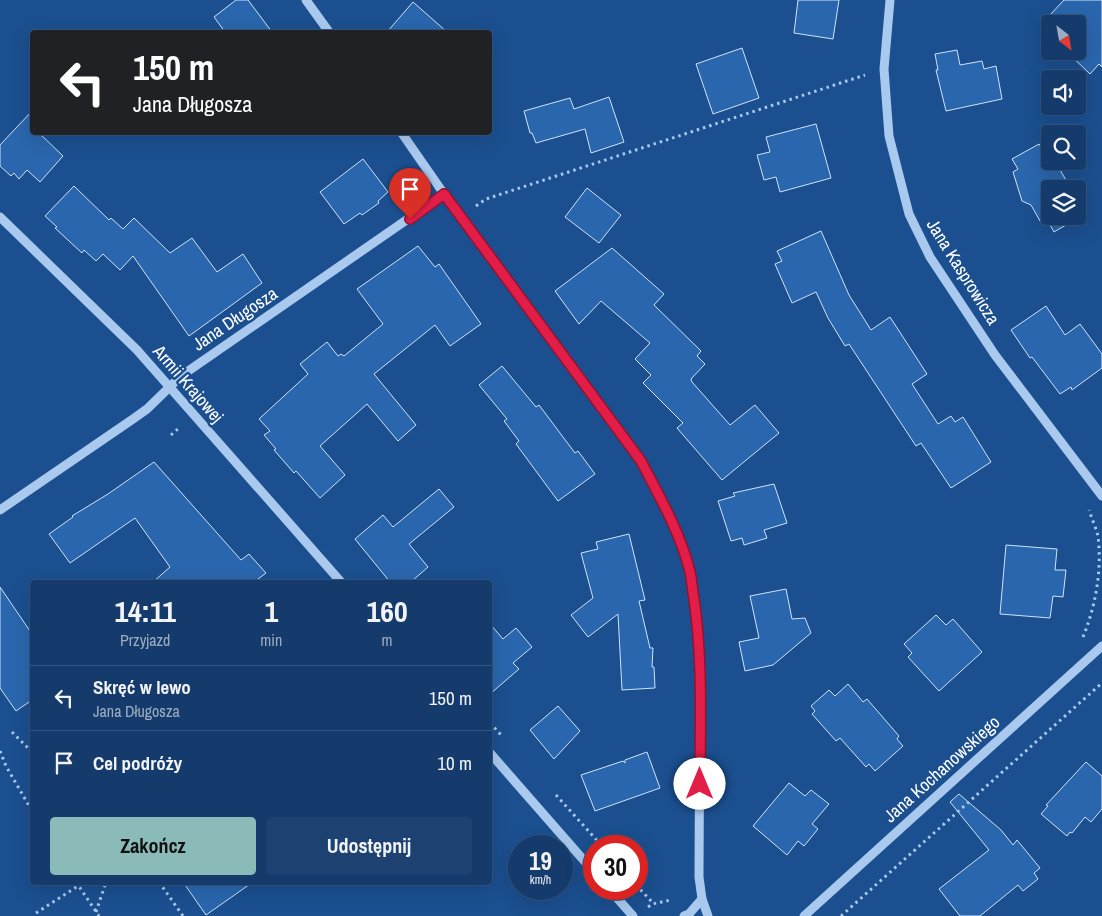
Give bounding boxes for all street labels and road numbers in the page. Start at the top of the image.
street label: Jana Kasprowicza [921,214,1006,330]
street label: Jana Długosza [187,281,282,356]
street label: Armii Krajowej [147,339,229,428]
street label: Jana Kochanowskiego [878,710,1005,828]

